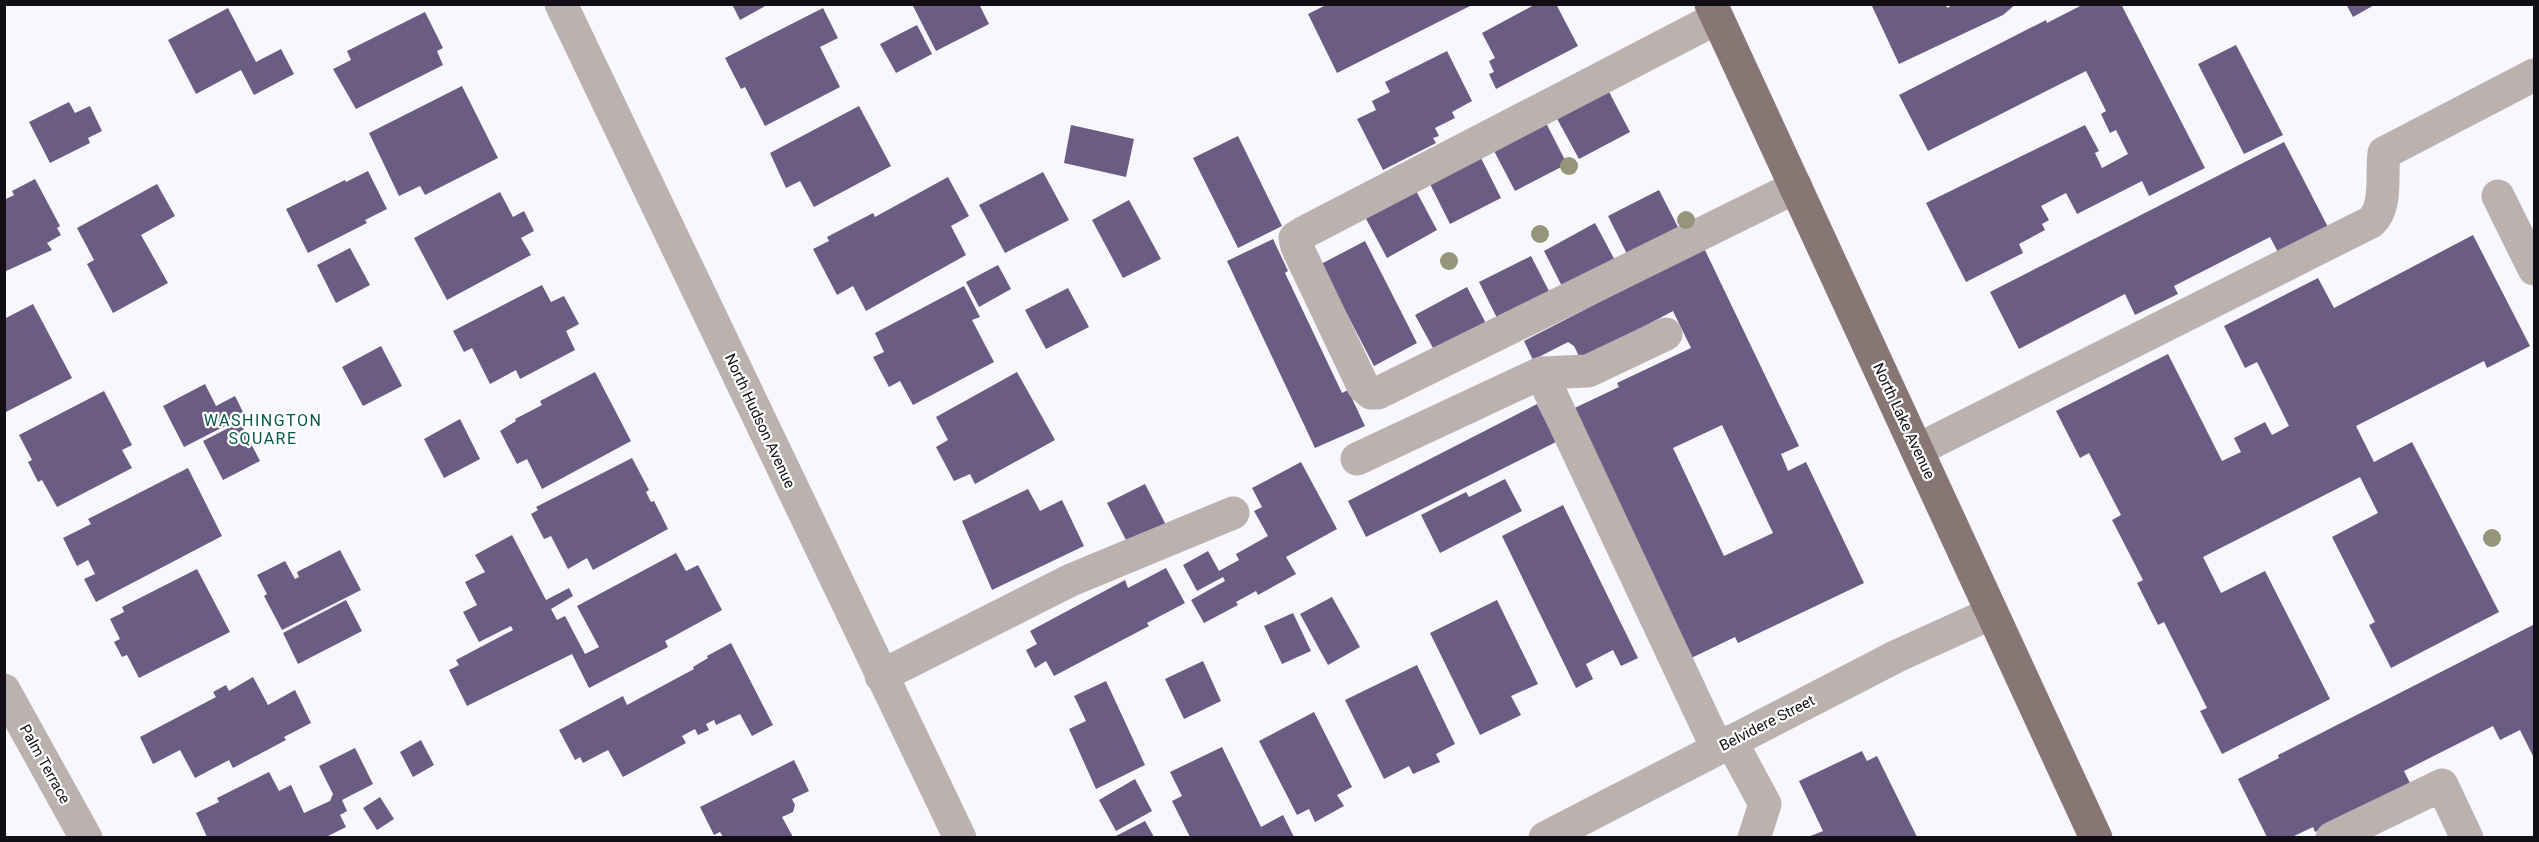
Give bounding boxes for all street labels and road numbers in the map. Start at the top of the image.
street label: North Hudson Avenue [721,351,799,491]
street label: North Lake Avenue [1869,360,1939,482]
street label: Belvidere Street [1716,691,1818,755]
street label: Palm Terrace [16,721,74,807]

